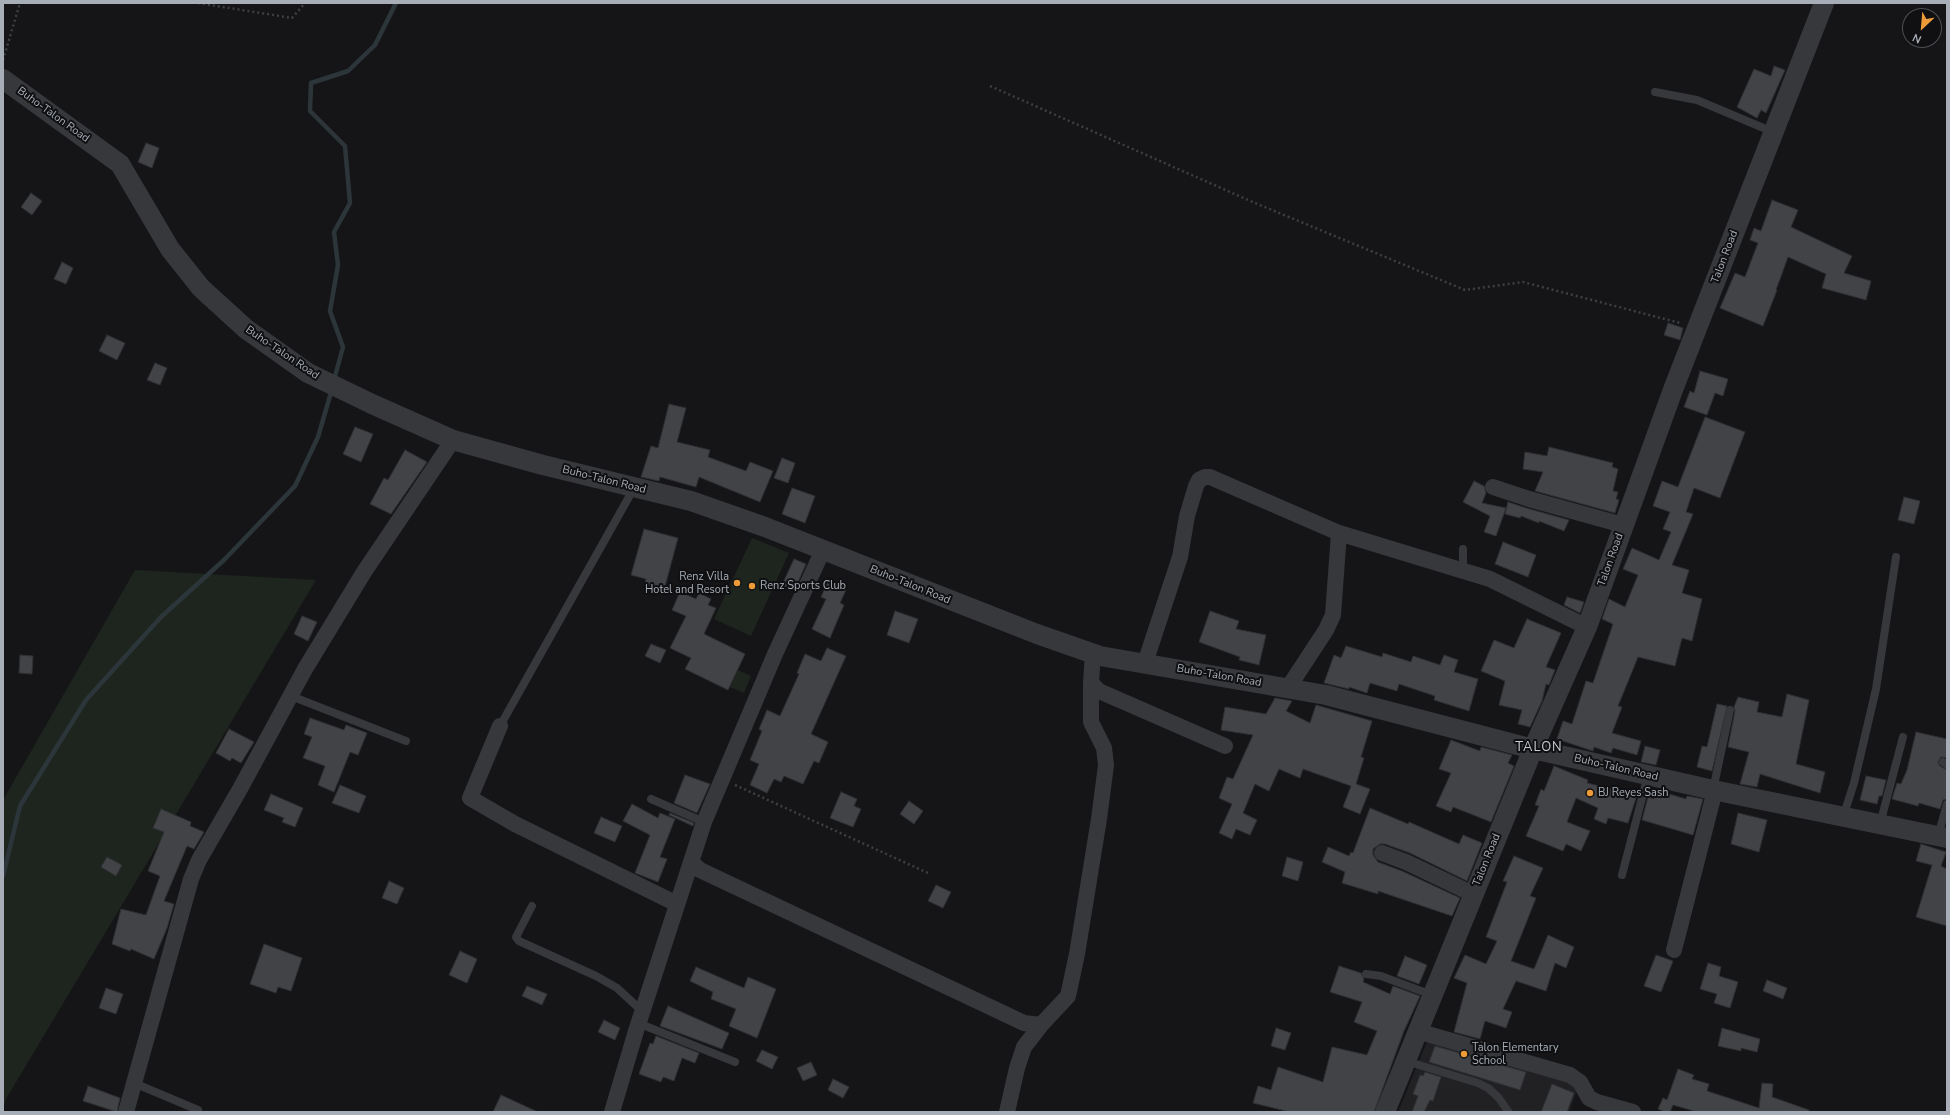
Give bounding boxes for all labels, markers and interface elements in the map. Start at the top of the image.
north arrow [1902,8,1942,48]
text: N [1910,30,1924,47]
street label: Buho-Talon Road [14,84,92,146]
street label: Talon Road [1709,229,1741,285]
street label: Buho-Talon Road [243,324,321,382]
street label: Buho-Talon Road [561,463,647,497]
street label: Talon Road [1595,532,1627,588]
street label: Buho-Talon Road [868,563,952,607]
place label: Renz Villa Hotel and Resort [645,570,729,596]
marker: Renz Villa Hotel and Resort [732,578,742,588]
place label: Renz Sports Club [760,579,846,593]
marker: Renz Sports Club [747,581,757,591]
street label: Buho-Talon Road [1176,662,1262,690]
district label: TALON [1515,740,1563,756]
street label: Buho-Talon Road [1573,752,1659,784]
place label: BJ Reyes Sash [1598,786,1668,800]
marker: BJ Reyes Sash [1585,788,1595,798]
street label: Talon Road [1470,832,1504,888]
place label: Talon Elementary School [1472,1041,1559,1067]
marker: Talon Elementary School [1459,1049,1469,1059]

